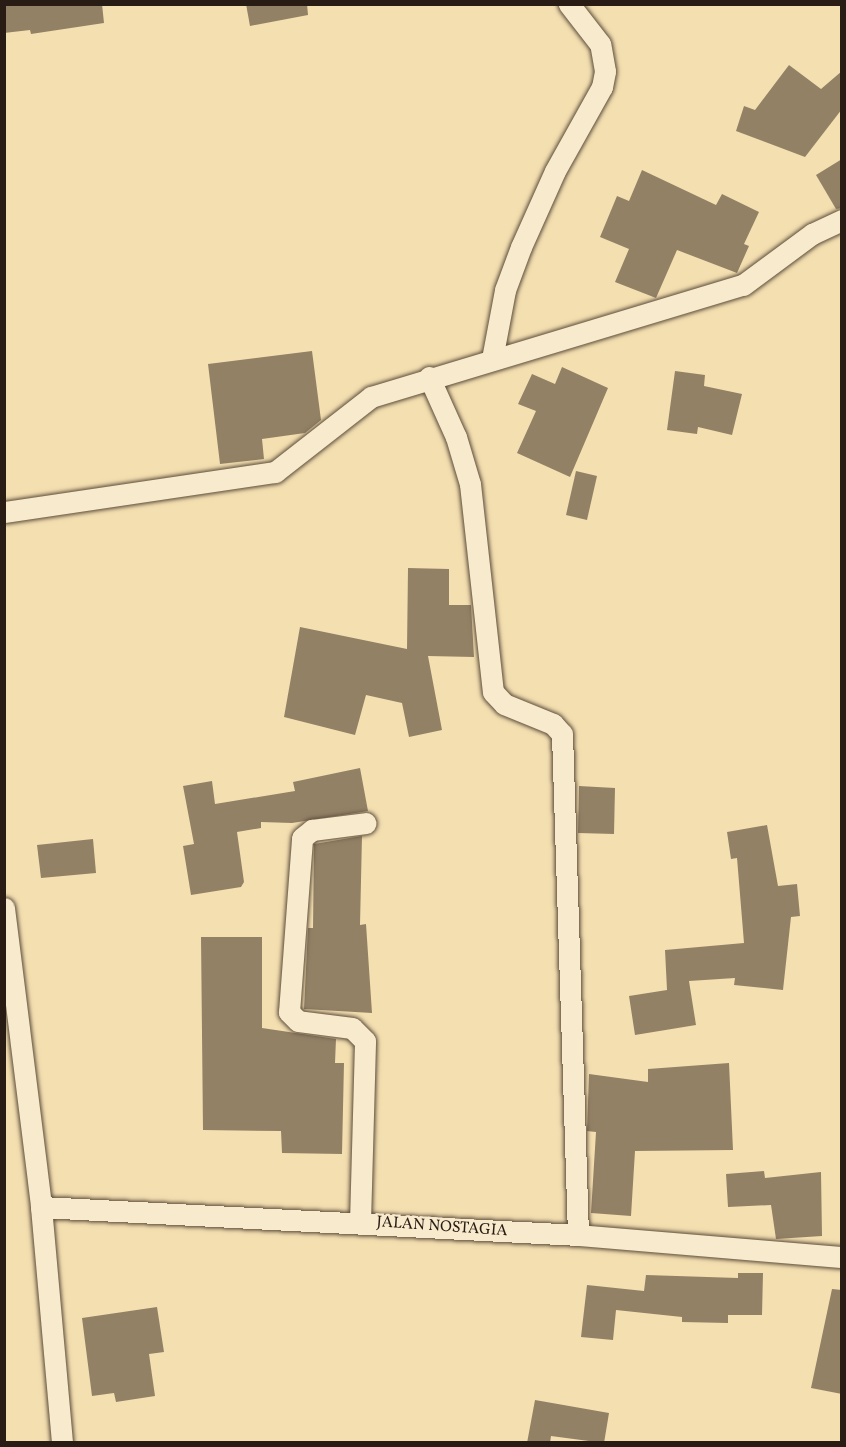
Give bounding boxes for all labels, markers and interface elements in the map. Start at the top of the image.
street label: JALAN NOSTAGIA [376,1213,508,1241]

